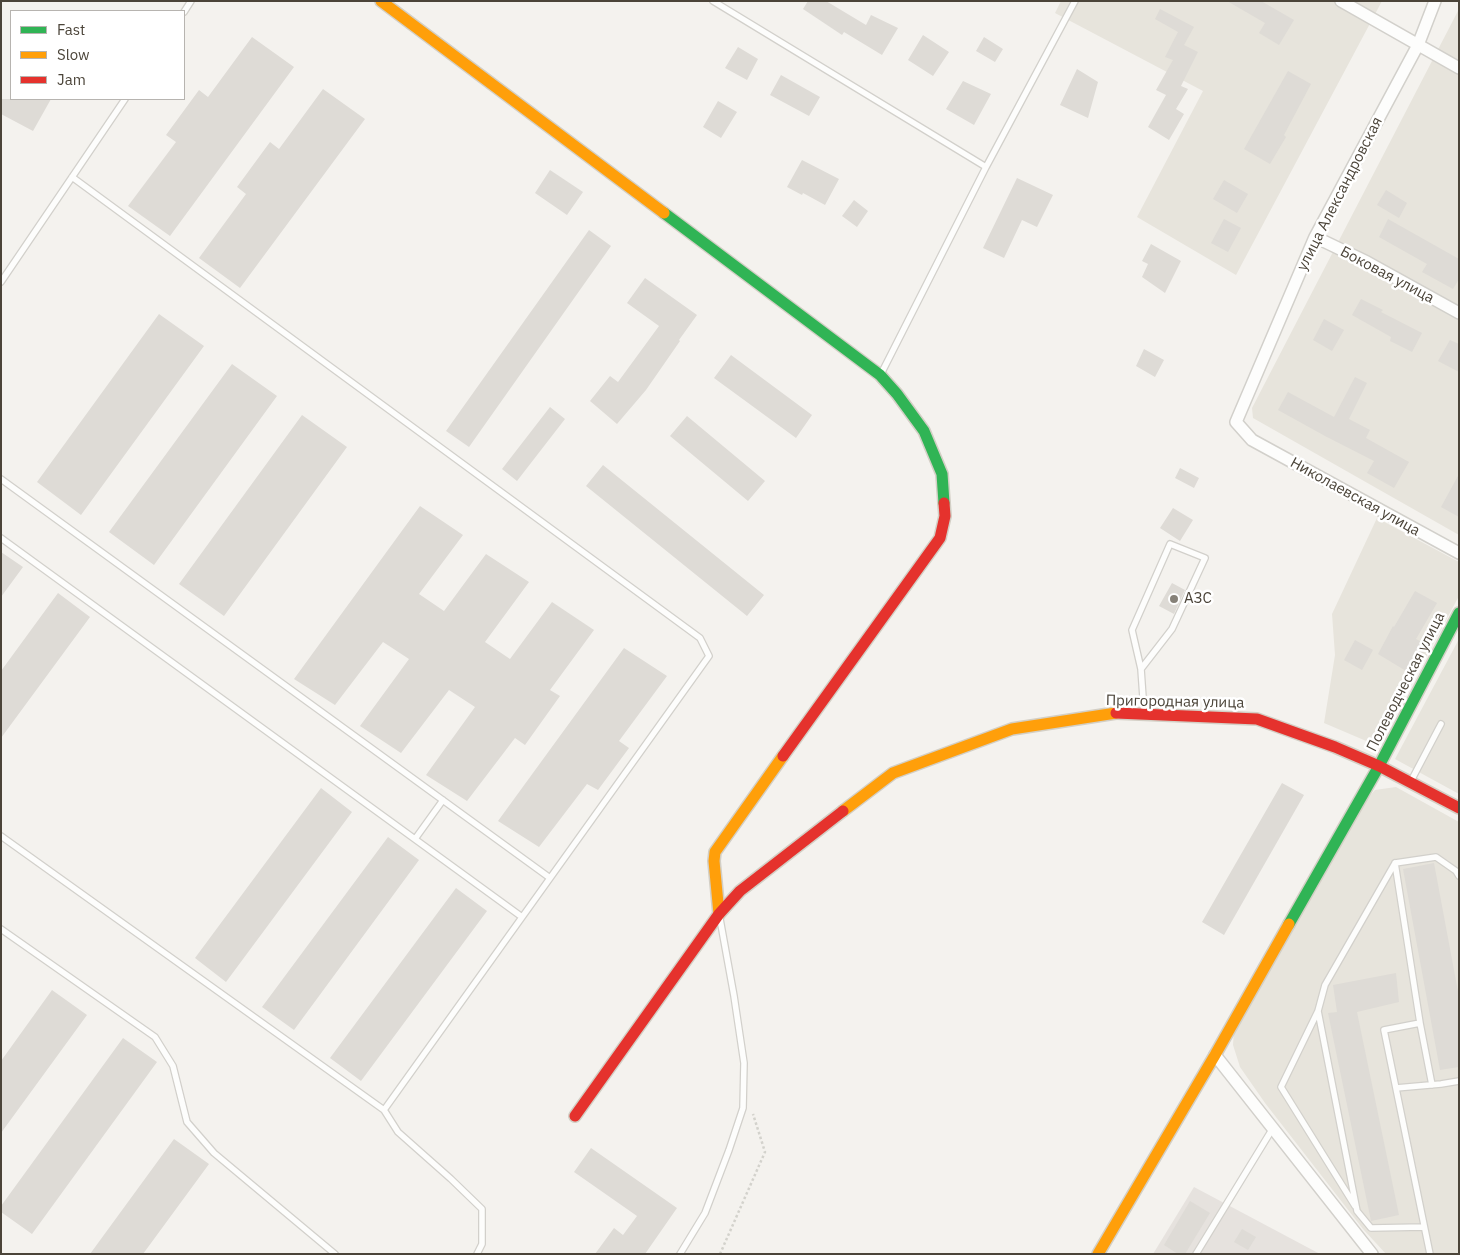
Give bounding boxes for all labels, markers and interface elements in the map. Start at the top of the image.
legend [10,10,185,100]
text: Fast [57,20,85,39]
text: Slow [57,45,90,64]
text: Jam [57,70,86,89]
street label: улица Александровская [1293,114,1387,274]
street label: Боковая улица [1337,243,1437,307]
street label: Николаевская улица [1287,454,1423,540]
place label: АЗС [1184,590,1212,608]
marker: АЗС [1168,593,1180,605]
street label: Полеводческая улица [1363,609,1449,755]
street label: Пригородная улица [1106,692,1244,712]

